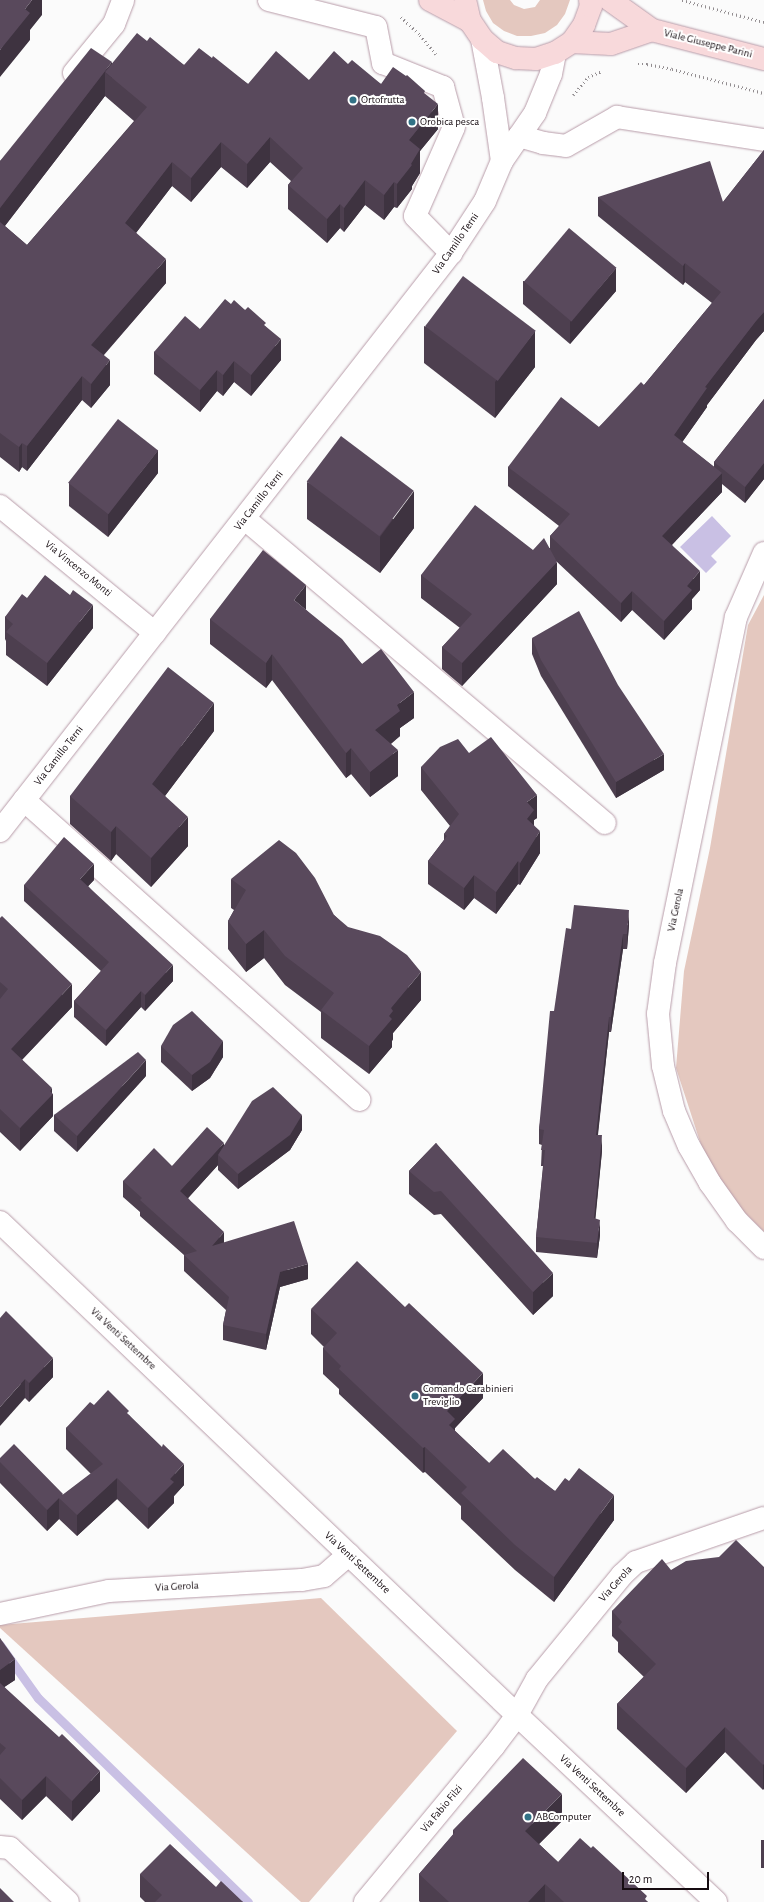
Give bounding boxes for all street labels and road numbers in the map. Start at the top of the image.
street label: Viale Giuseppe Parini [662,27,754,61]
street label: Via Camillo Terni [430,211,482,277]
street label: Via Camillo Terni [232,468,286,534]
street label: Via Vincenzo Monti [42,538,114,600]
street label: Via Camillo Terni [32,723,86,789]
street label: Via Gerola [665,887,687,933]
street label: Via Venti Settembre [87,1305,159,1373]
street label: Via Venti Settembre [321,1529,393,1597]
street label: Via Gerola [596,1563,636,1605]
street label: Via Gerola [155,1579,199,1595]
street label: Via Venti Settembre [556,1752,628,1820]
street label: Via Fabio Filzi [418,1782,466,1836]

